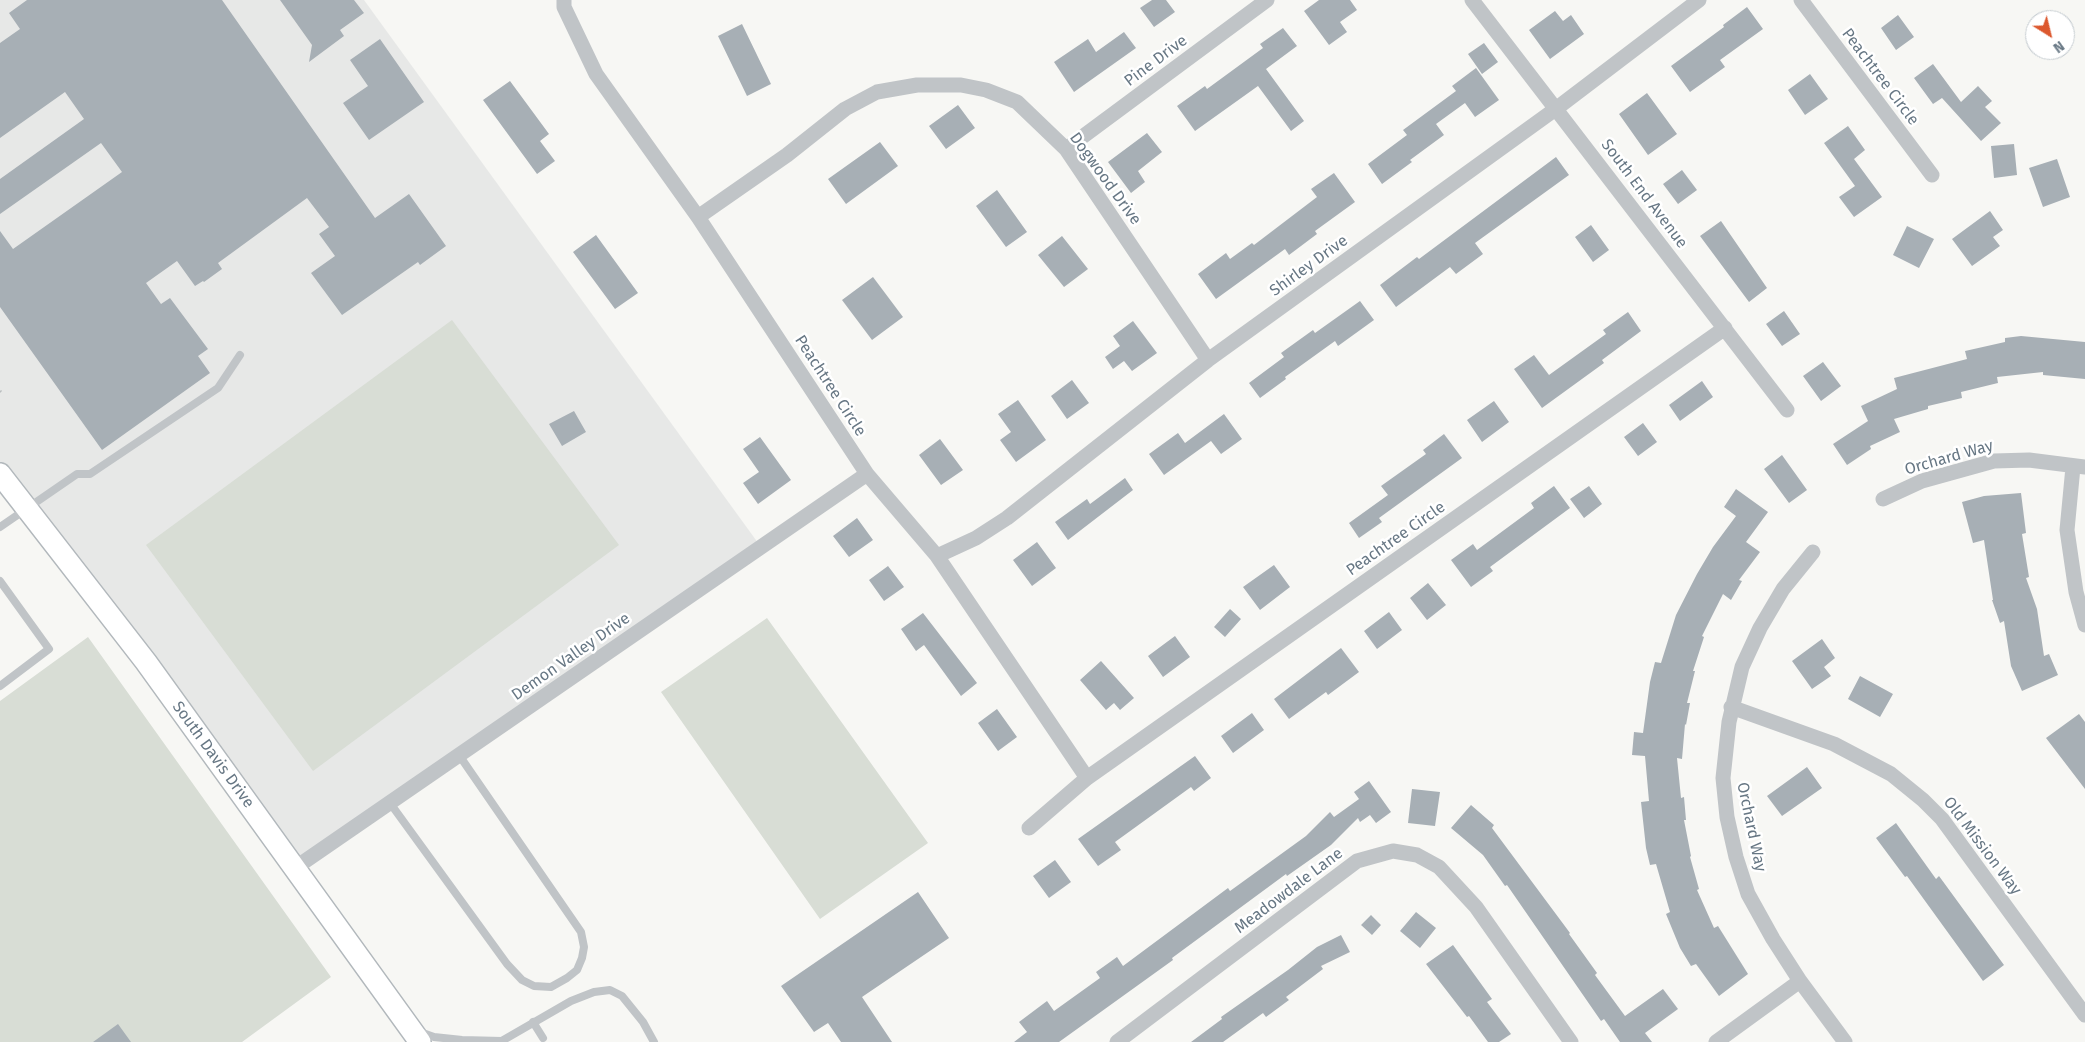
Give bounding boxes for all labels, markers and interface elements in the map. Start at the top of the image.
north arrow [2025,10,2075,60]
street label: Peachtree Circle [1837,25,1923,129]
street label: Pine Drive [1121,31,1191,91]
text: N [2050,37,2067,56]
street label: Dogwood Drive [1065,129,1145,229]
street label: South End Avenue [1597,136,1691,252]
street label: Shirley Drive [1266,231,1352,301]
street label: Peachtree Circle [790,332,870,440]
street label: Orchard Way [1903,436,1995,480]
street label: Peachtree Circle [1343,498,1449,580]
street label: Demon Valley Drive [508,609,634,705]
street label: South Davis Drive [168,698,258,812]
street label: Orchard Way [1732,780,1770,874]
street label: Old Mission Way [1939,793,2025,899]
street label: Meadowdale Lane [1231,844,1347,938]

